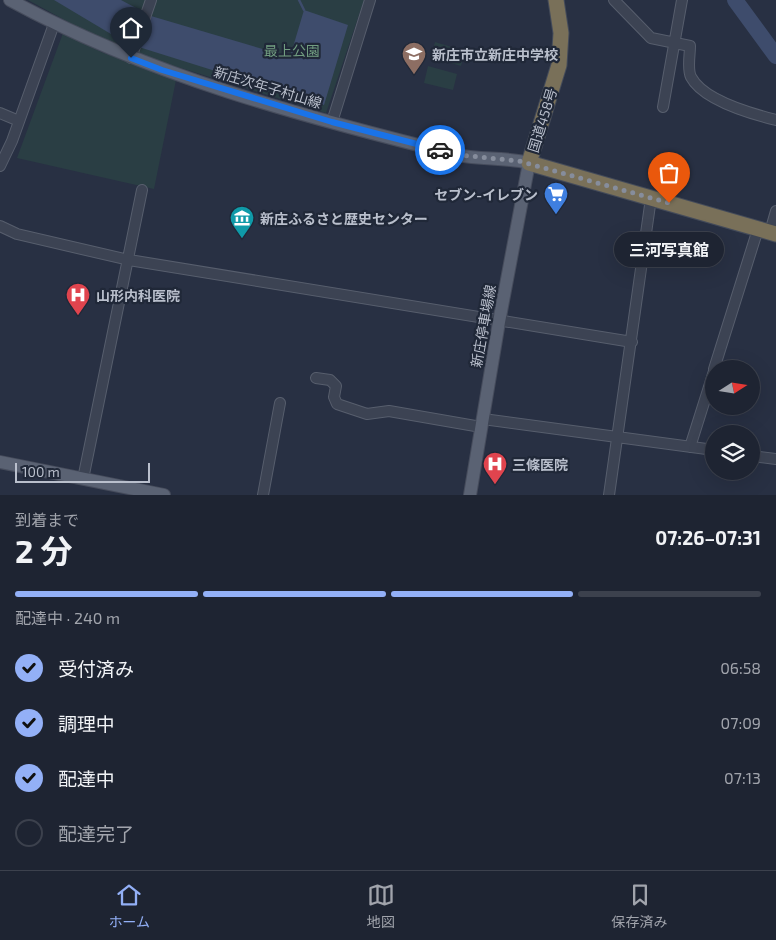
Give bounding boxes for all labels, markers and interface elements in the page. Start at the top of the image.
pin [110,7,152,58]
icon: home [117,14,145,42]
school or university icon: 新庄市立新庄中学校 [401,41,427,75]
park label: 最上公園 [264,42,320,59]
place label: 新庄市立新庄中学校 [432,46,558,63]
street label: 新庄次年子村山線 [212,62,324,112]
street label: 国道458号 [524,86,560,154]
courier [415,125,465,175]
icon: car [426,136,454,164]
pin [648,152,690,203]
icon: bag [655,159,683,187]
supermarket icon: セブン-イレブン [543,181,569,215]
place label: セブン-イレブン [434,186,538,203]
museum icon: 新庄ふるさと歴史センター [229,205,255,239]
place label: 新庄ふるさと歴史センター [260,210,428,227]
callout: 三河写真館 [614,233,724,268]
text: 三河写真館 [629,240,709,259]
hospital icon: 山形内科医院 [65,282,91,316]
street label: 新庄停車場線 [467,283,499,369]
place label: 山形内科医院 [96,287,180,304]
north arrow [705,360,760,415]
map controls [705,360,760,480]
button: layers [705,425,760,480]
hospital icon: 三條医院 [482,451,508,485]
place label: 三條医院 [512,456,568,473]
scale bar [15,460,150,483]
text: 100 m [22,463,60,480]
text: 到着まで [15,510,79,529]
text: 07:26–07:31 [655,526,761,549]
text: 2 分 [15,531,73,569]
text: 配達中 · 240 m [15,608,120,627]
icon: check [15,654,43,682]
text: 受付済み [58,657,134,680]
text: 06:58 [720,658,761,677]
icon: check [15,709,43,737]
text: 調理中 [58,712,115,735]
text: 07:09 [721,713,761,732]
icon: check [15,764,43,792]
text: 配達中 [58,767,115,790]
text: 07:13 [724,768,761,787]
text: 配達完了 [58,822,134,845]
tab: ホーム [108,881,150,931]
tab: 地図 [367,881,395,931]
tab: 保存済み [612,881,668,931]

